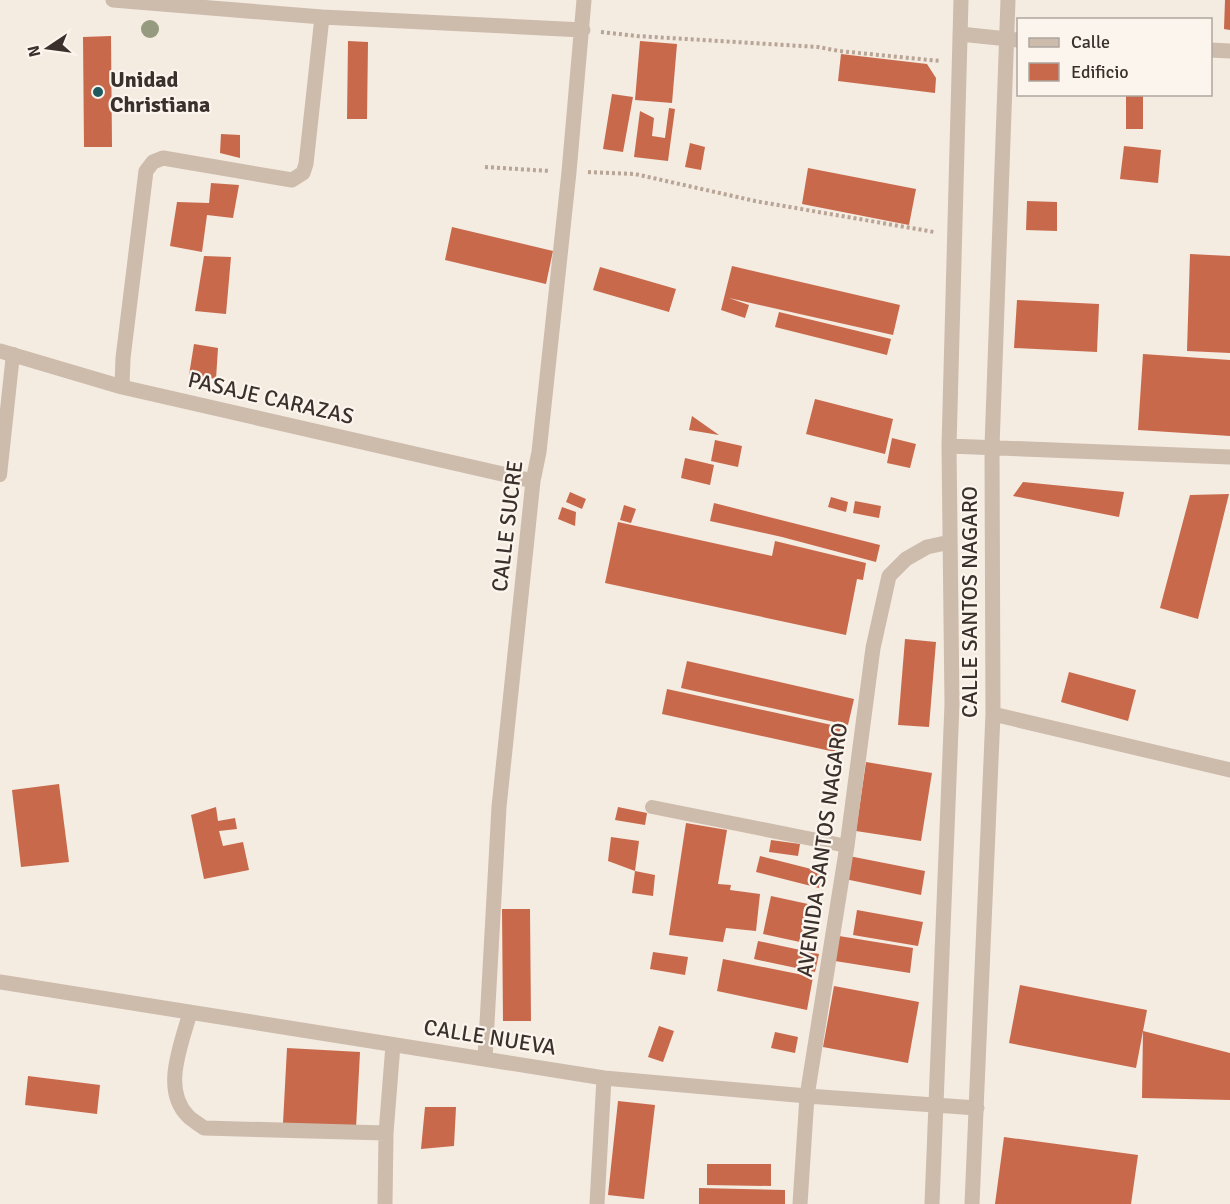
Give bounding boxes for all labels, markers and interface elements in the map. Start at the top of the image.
north arrow [18,18,78,78]
legend [1017,18,1212,96]
text: Calle [1071,31,1110,53]
text: N [23,43,45,59]
text: Edificio [1071,61,1129,83]
place label: Unidad Christiana [110,66,210,118]
marker: Unidad Christiana [91,85,105,99]
street label: PASAJE CARAZAS [185,366,357,430]
street label: CALLE SUCRE [486,459,528,593]
street label: CALLE SANTOS NAGARO [956,486,983,718]
street label: AVENIDA SANTOS NAGARO [791,721,853,979]
street label: CALLE NUEVA [422,1013,559,1061]

